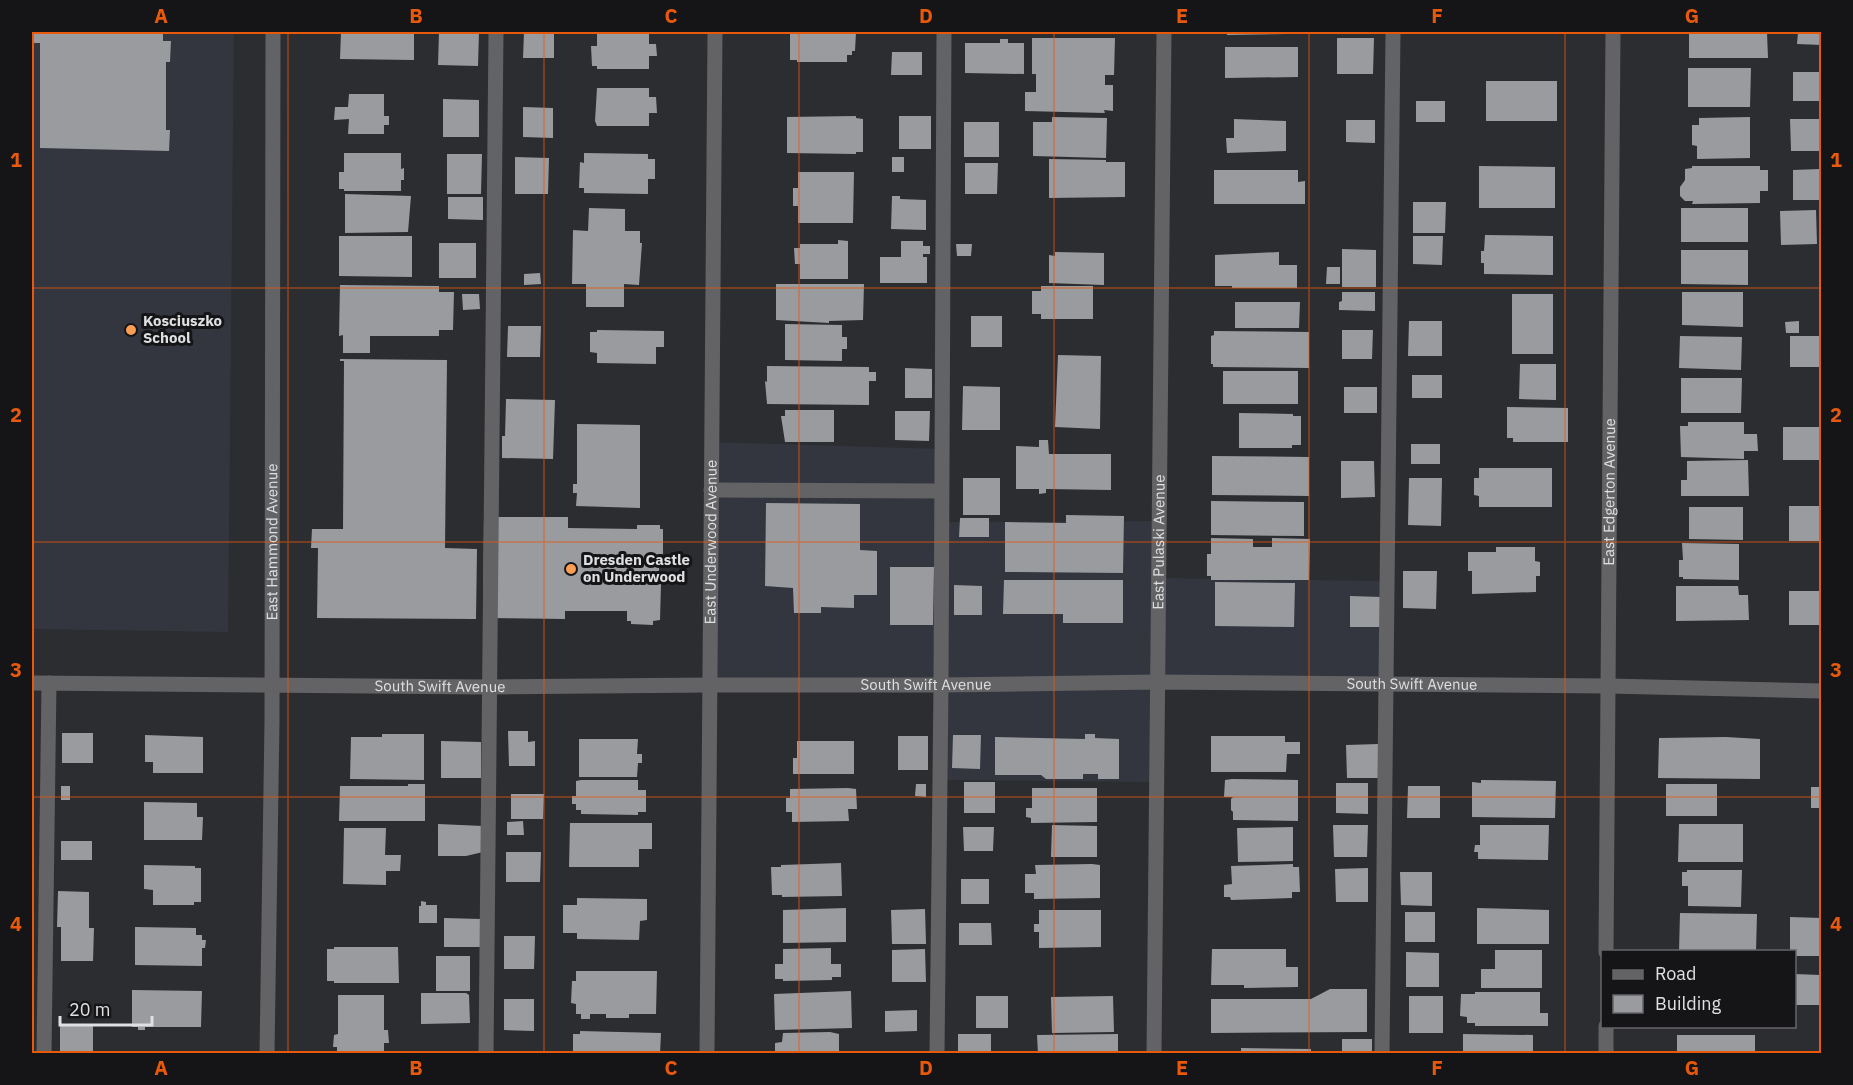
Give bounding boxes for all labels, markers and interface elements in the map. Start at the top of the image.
text: A [154,2,168,29]
text: B [409,2,423,29]
text: C [664,2,678,29]
text: D [919,2,933,29]
text: E [1176,2,1188,29]
text: F [1431,2,1443,29]
text: G [1685,2,1699,29]
text: 1 [10,146,22,173]
text: 1 [1830,146,1842,173]
place label: Kosciuszko School [143,311,222,347]
marker: Kosciuszko School [124,323,138,337]
text: 2 [10,401,22,428]
text: 2 [1830,401,1842,428]
street label: East Edgerton Avenue [1599,418,1619,566]
street label: East Underwood Avenue [700,460,721,624]
street label: East Hammond Avenue [262,464,281,621]
street label: East Pulaski Avenue [1148,474,1169,610]
place label: Dresden Castle on Underwood [583,550,690,586]
marker: Dresden Castle on Underwood [564,562,578,576]
text: 3 [10,656,22,683]
text: 3 [1830,656,1842,683]
street label: South Swift Avenue [861,674,992,694]
street label: South Swift Avenue [1346,674,1477,694]
street label: South Swift Avenue [374,676,505,696]
text: 4 [10,910,22,937]
text: 4 [1830,910,1842,937]
legend [1601,950,1796,1028]
text: Road [1655,962,1696,985]
scale bar [60,989,152,1027]
text: Building [1655,992,1722,1015]
text: 20 m [69,998,111,1021]
text: A [154,1054,168,1081]
text: B [409,1054,423,1081]
text: C [664,1054,678,1081]
text: D [919,1054,933,1081]
text: E [1176,1054,1188,1081]
text: F [1431,1054,1443,1081]
text: G [1685,1054,1699,1081]

